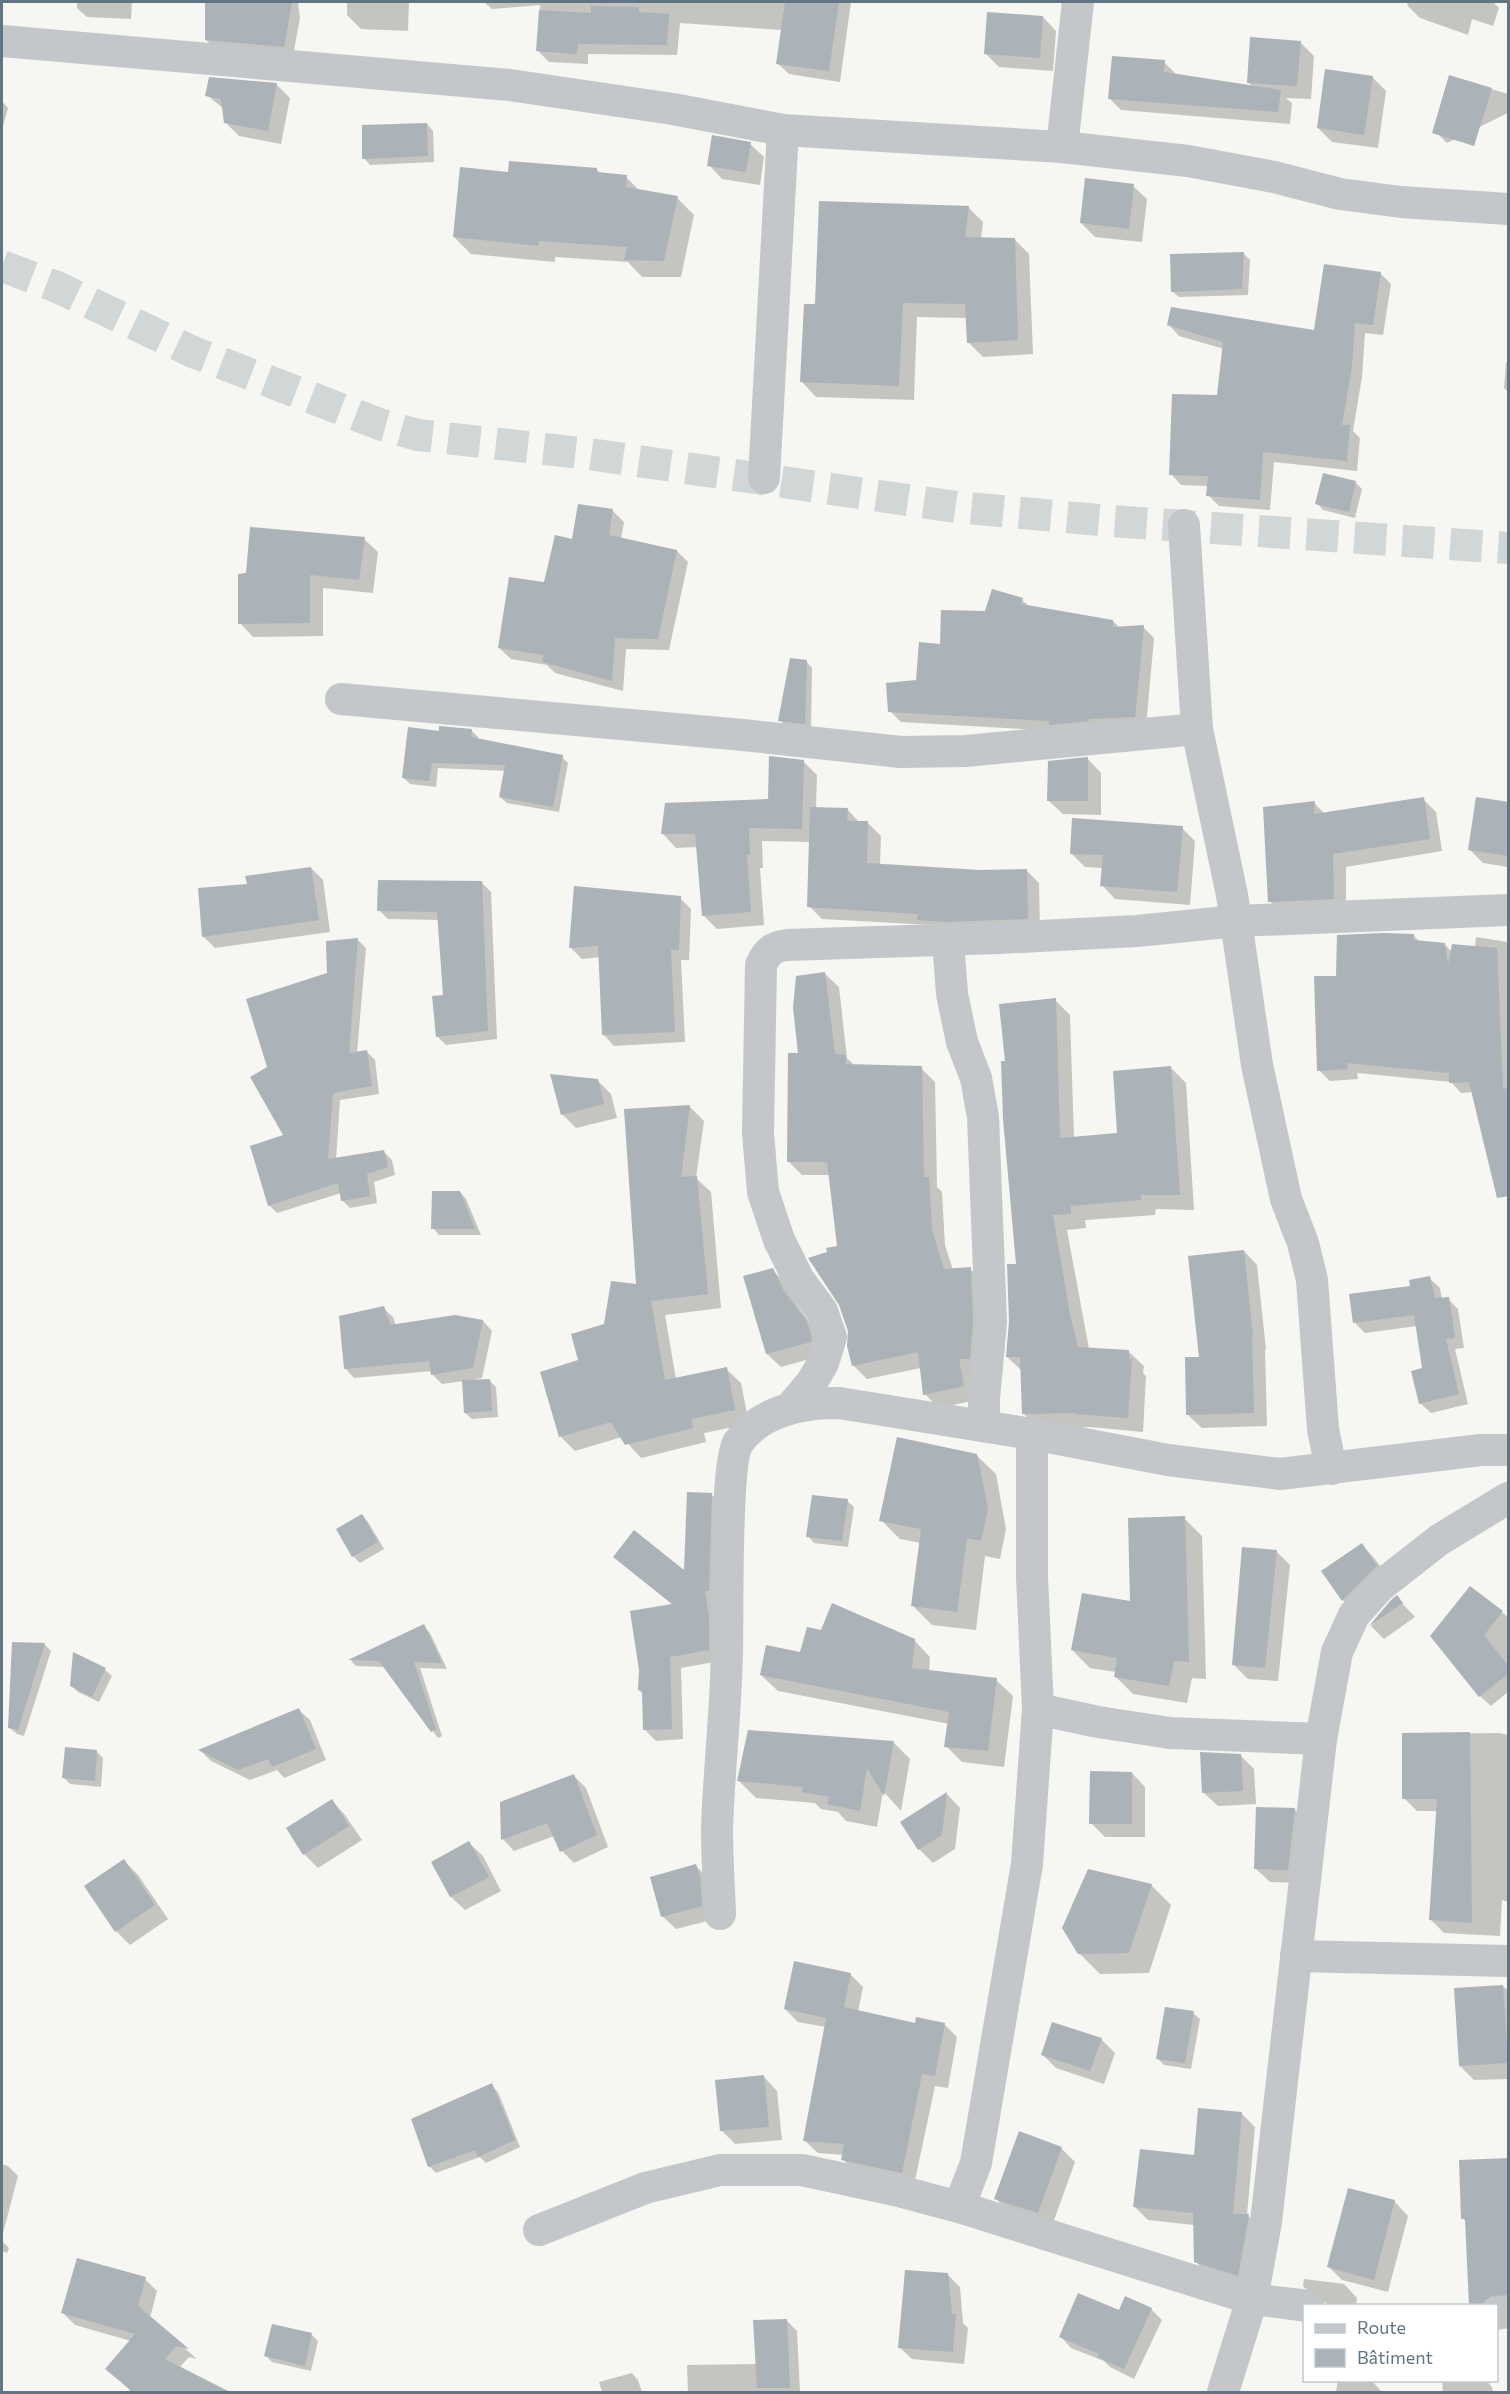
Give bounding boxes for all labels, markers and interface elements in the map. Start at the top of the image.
legend [1303,2304,1498,2382]
text: Route [1357,2316,1406,2338]
text: Bâtiment [1357,2346,1433,2368]

